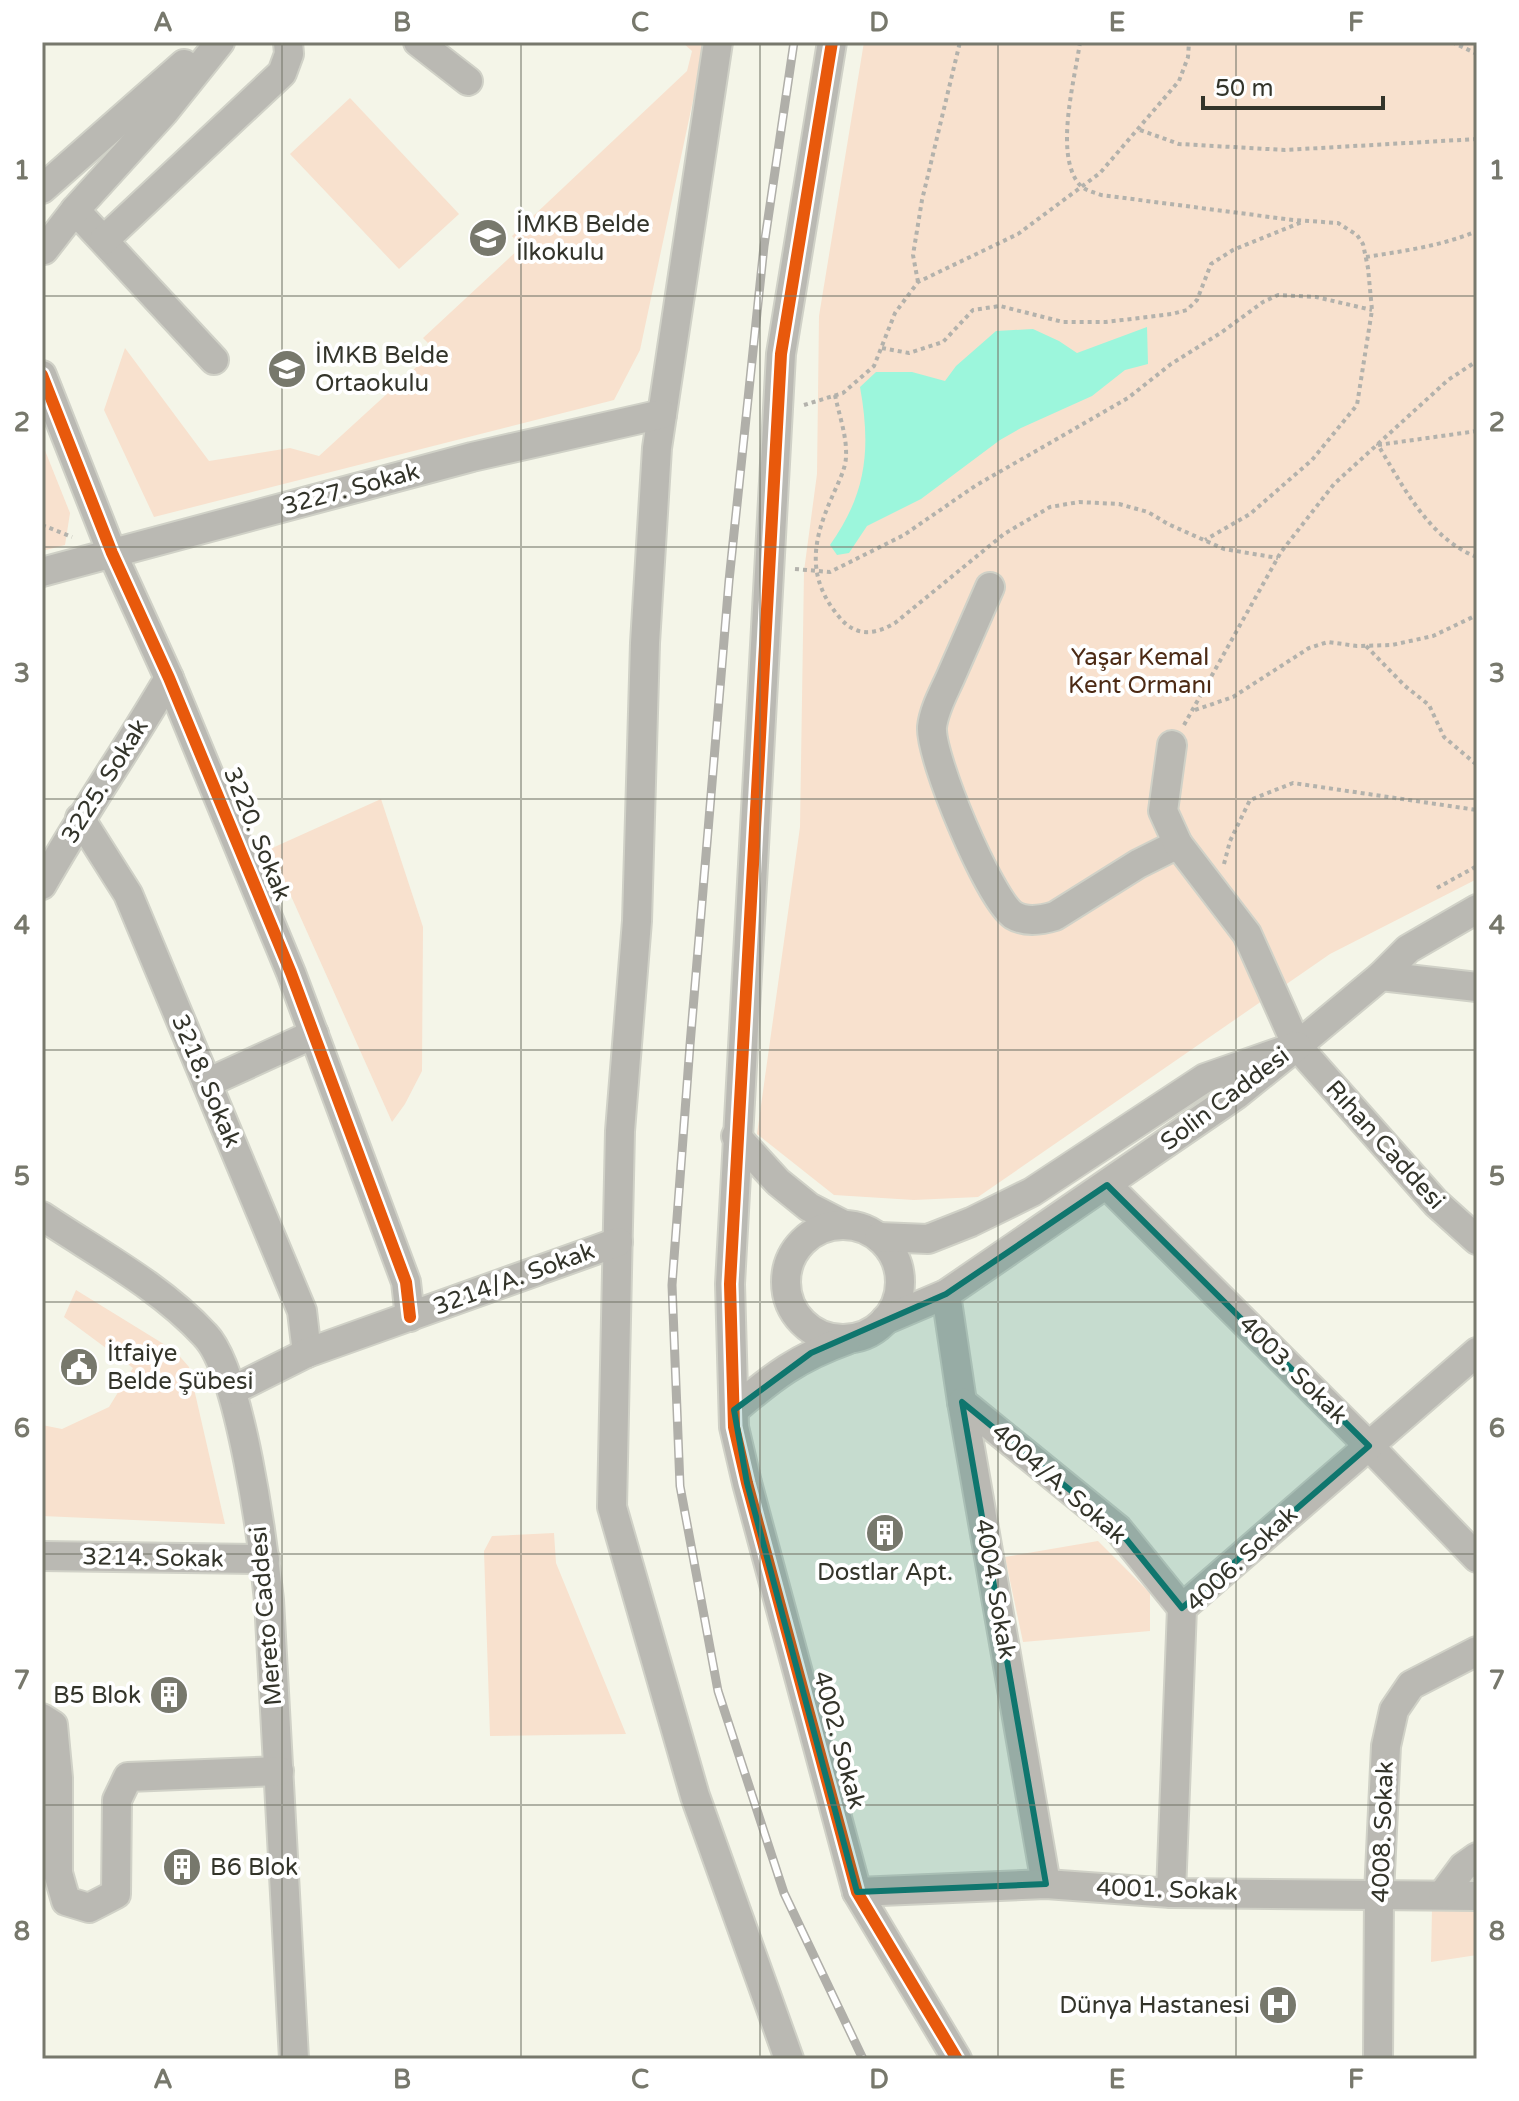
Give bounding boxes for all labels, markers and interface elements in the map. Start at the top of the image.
text: A [153,7,173,38]
text: B [393,7,411,38]
text: C [631,7,649,38]
text: D [869,7,889,38]
text: E [1109,7,1125,38]
text: F [1348,7,1364,38]
scale bar [1203,60,1383,110]
text: 50 m [1215,74,1273,103]
text: 1 [14,155,30,186]
text: 1 [1489,155,1505,186]
place label: İMKB Belde İlkokulu [516,210,650,267]
school or university icon: İMKB Belde İlkokulu [467,217,509,259]
place label: İMKB Belde Ortaokulu [315,341,449,398]
school or university icon: İMKB Belde Ortaokulu [266,348,308,390]
text: 2 [14,407,30,438]
text: 2 [1489,407,1505,438]
street label: 3227. Sokak [279,457,423,521]
park label: Yaşar Kemal Kent Ormanı [1068,643,1212,700]
text: 3 [14,658,30,689]
text: 3 [1489,658,1505,689]
street label: 3225. Sokak [55,713,155,849]
street label: 3220. Sokak [217,763,297,905]
text: 4 [14,910,30,941]
text: 4 [1489,910,1505,941]
street label: 3218. Sokak [165,1010,247,1152]
street label: Solin Caddesi [1155,1041,1295,1157]
street label: Rıhan Caddesi [1320,1075,1450,1215]
text: 5 [14,1161,30,1192]
text: 5 [1489,1161,1505,1192]
street label: 3214/A. Sokak [429,1236,599,1322]
street label: 4003. Sokak [1233,1310,1353,1430]
place label: İtfaiye Belde Şübesi [107,1339,253,1396]
public building icon: İtfaiye Belde Şübesi [58,1346,100,1388]
text: 6 [14,1413,30,1444]
text: 6 [1489,1413,1505,1444]
street label: 4004/A. Sokak [986,1418,1132,1550]
street label: 4006. Sokak [1180,1500,1304,1618]
building icon: Dostlar Apt. [864,1512,906,1554]
street label: 4004. Sokak [968,1517,1022,1661]
street label: Mereto Caddesi [244,1525,288,1707]
street label: 3214. Sokak [82,1542,224,1574]
place label: Dostlar Apt. [817,1558,953,1587]
text: 7 [14,1665,30,1696]
text: 7 [1489,1665,1505,1696]
street label: 4002. Sokak [807,1668,871,1812]
building icon: B5 Blok [148,1674,190,1716]
place label: B5 Blok [53,1681,141,1710]
street label: 4008. Sokak [1366,1761,1400,1903]
building icon: B6 Blok [161,1846,203,1888]
place label: B6 Blok [210,1853,298,1882]
street label: 4001. Sokak [1096,1873,1238,1907]
text: 8 [14,1916,30,1947]
text: 8 [1489,1916,1505,1947]
hospital icon: Dünya Hastanesi [1257,1984,1299,2026]
place label: Dünya Hastanesi [1059,1991,1250,2020]
text: A [153,2064,173,2095]
text: B [393,2064,411,2095]
text: C [631,2064,649,2095]
text: D [869,2064,889,2095]
text: E [1109,2064,1125,2095]
text: F [1348,2064,1364,2095]

